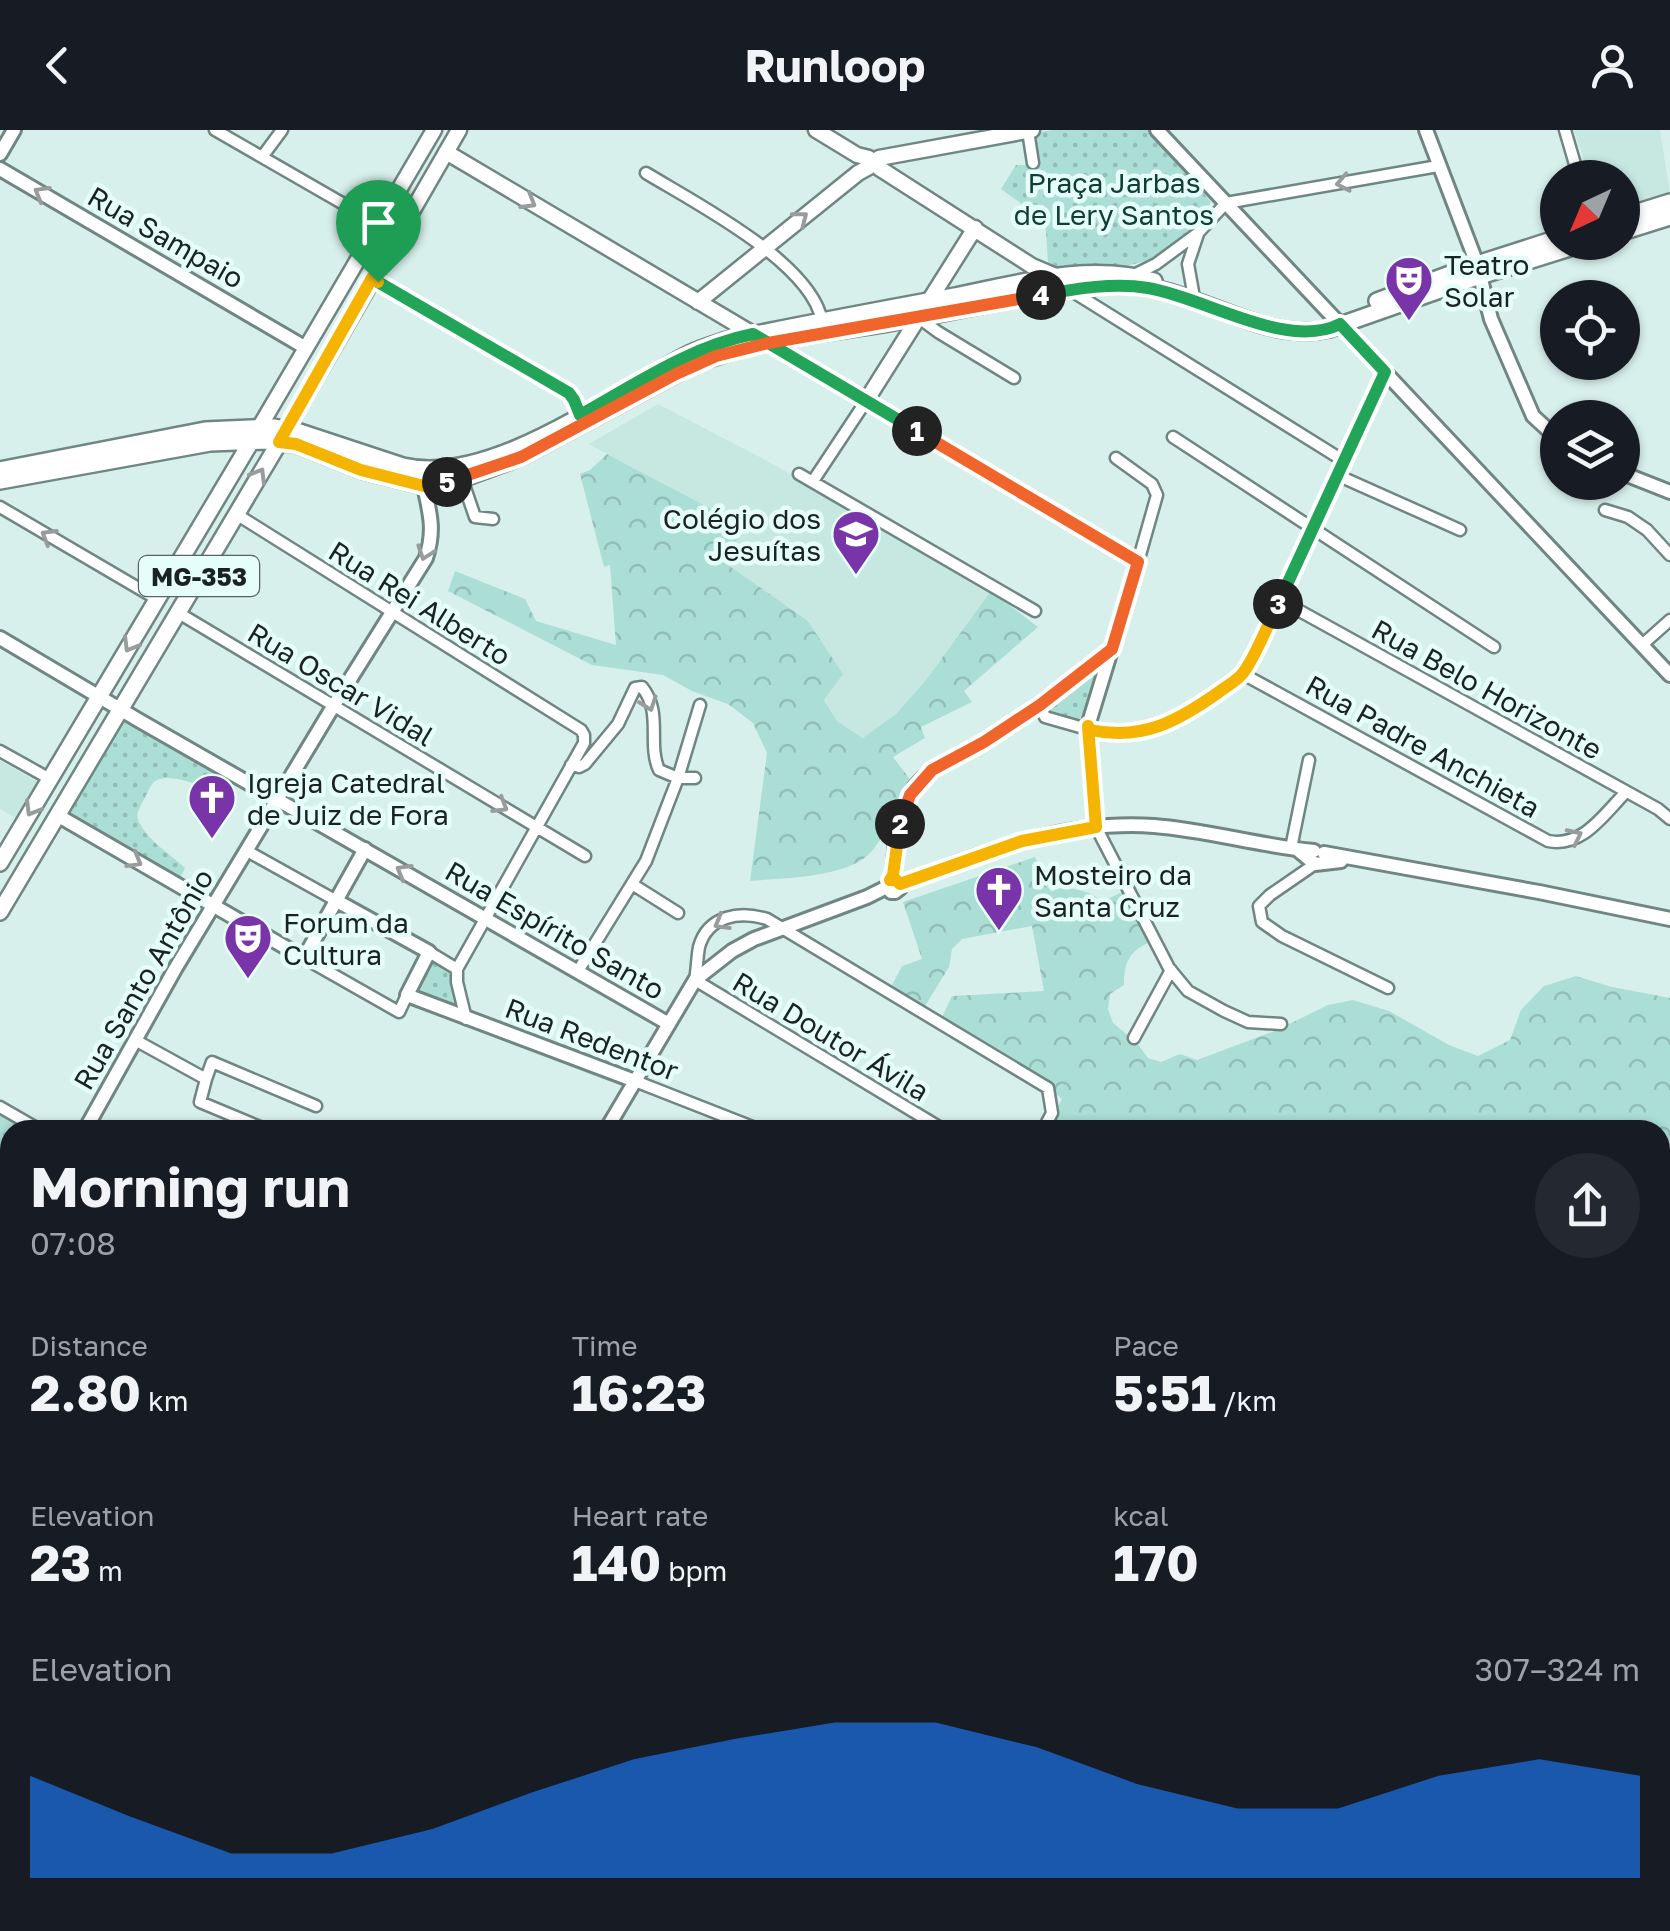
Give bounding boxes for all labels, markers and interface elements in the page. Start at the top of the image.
icon: back [30,38,85,93]
text: Runloop [744,38,926,92]
icon: person [1585,38,1640,93]
north arrow [1540,160,1640,260]
map controls [1540,160,1640,500]
park label: Praça Jarbas de Lery Santos [1014,166,1214,231]
one-way arrow [1334,172,1351,193]
street label: Rua Sampaio [82,179,250,295]
pin [336,180,421,283]
one-way arrow [34,186,52,205]
one-way arrow [519,190,537,209]
icon: arrive [351,195,406,250]
one-way arrow [790,212,808,230]
place label: Teatro Solar [1444,248,1529,313]
theatre icon: Teatro Solar [1383,254,1435,322]
pin: 4 [1016,270,1066,320]
text: 4 [1032,278,1050,311]
button: locate [1540,280,1640,380]
button: layers [1540,400,1640,500]
pin: 1 [892,406,942,456]
text: 1 [910,414,924,447]
pin: 5 [422,457,472,507]
text: 5 [438,465,456,498]
one-way arrow [247,468,266,486]
place label: Colégio dos Jesuítas [663,502,821,567]
school or university icon: Colégio dos Jesuítas [830,508,882,576]
one-way arrow [41,529,59,548]
street label: Rua Rei Alberto [323,534,517,672]
one-way arrow [417,543,437,560]
road number: MG-353 [139,556,259,596]
pin: 3 [1253,579,1303,629]
text: 3 [1269,587,1287,620]
street label: Rua Belo Horizonte [1366,612,1608,766]
street label: Rua Oscar Vidal [242,616,440,752]
one-way arrow [123,634,142,652]
street label: Rua Padre Anchieta [1300,668,1546,824]
one-way arrow [637,694,657,712]
place label: Igreja Catedral de Juiz de Fora [247,766,449,831]
church icon: Igreja Catedral de Juiz de Fora [186,772,238,840]
one-way arrow [490,794,508,813]
one-way arrow [25,798,44,816]
pin: 2 [875,799,925,849]
text: 2 [891,807,909,840]
one-way arrow [1565,828,1583,848]
one-way arrow [124,848,142,868]
street label: Rua Espírito Santo [440,854,670,1006]
place label: Mosteiro da Santa Cruz [1034,858,1192,923]
street label: Rua Santo Antônio [66,863,220,1095]
one-way arrow [396,864,414,883]
church icon: Mosteiro da Santa Cruz [973,864,1025,932]
place label: Forum da Cultura [283,906,409,971]
one-way arrow [714,911,732,931]
theatre icon: Forum da Cultura [222,912,274,980]
street label: Rua Doutor Ávila [727,965,935,1107]
street label: Rua Redentor [501,991,683,1087]
text: Morning run [30,1153,350,1219]
button: share [1535,1153,1640,1258]
text: 07:08 [30,1224,116,1262]
text: Distance [30,1329,148,1362]
text: Time [572,1329,638,1362]
text: Pace [1113,1329,1179,1362]
text: 2.80 [30,1362,141,1422]
text: 16:23 [572,1362,706,1422]
text: 5:51 [1113,1362,1216,1422]
text: km [141,1384,189,1417]
text: /km [1216,1384,1277,1417]
text: Elevation [30,1499,155,1532]
text: Heart rate [572,1499,708,1532]
text: kcal [1113,1499,1169,1532]
text: 23 [30,1532,91,1592]
text: 140 [572,1532,661,1592]
text: 170 [1113,1532,1199,1592]
text: m [91,1554,123,1587]
text: bpm [661,1554,727,1587]
text: Elevation [30,1650,172,1688]
text: 307–324 m [1474,1650,1640,1688]

